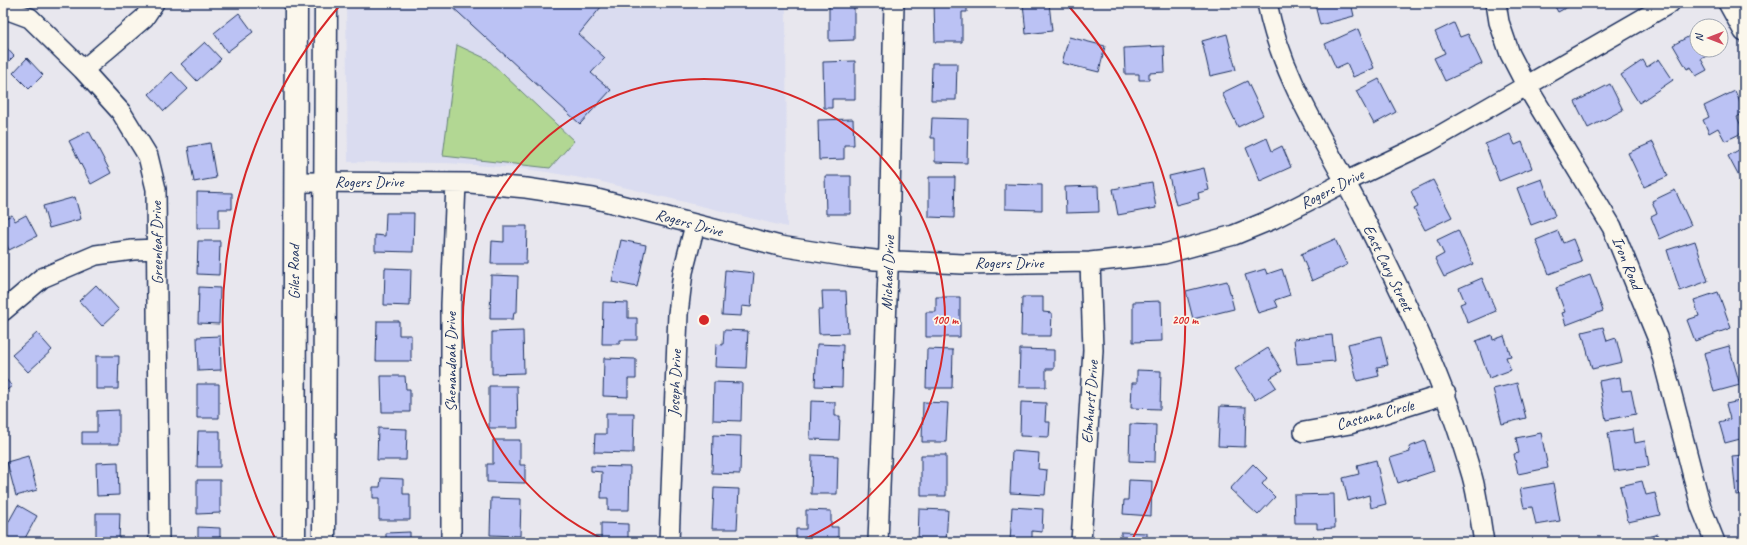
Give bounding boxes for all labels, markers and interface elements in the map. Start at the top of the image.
north arrow [1689,18,1729,58]
text: N [1692,32,1706,41]
street label: Rogers Drive [1297,164,1369,214]
street label: Rogers Drive [335,172,405,192]
street label: Greenleaf Drive [146,199,168,285]
street label: Rogers Drive [653,204,727,242]
street label: East Cary Street [1358,222,1418,316]
street label: Iron Road [1607,233,1648,295]
street label: Michael Drive [877,234,899,311]
street label: Giles Road [284,242,304,300]
street label: Rogers Drive [975,253,1045,273]
street label: Shenandoah Drive [441,310,461,412]
text: 100 m [932,312,959,328]
text: 200 m [1172,312,1199,328]
centre of rings [697,313,711,327]
street label: Joseph Drive [664,347,686,418]
street label: Elmhurst Drive [1077,358,1103,444]
street label: Castana Circle [1334,395,1418,435]

